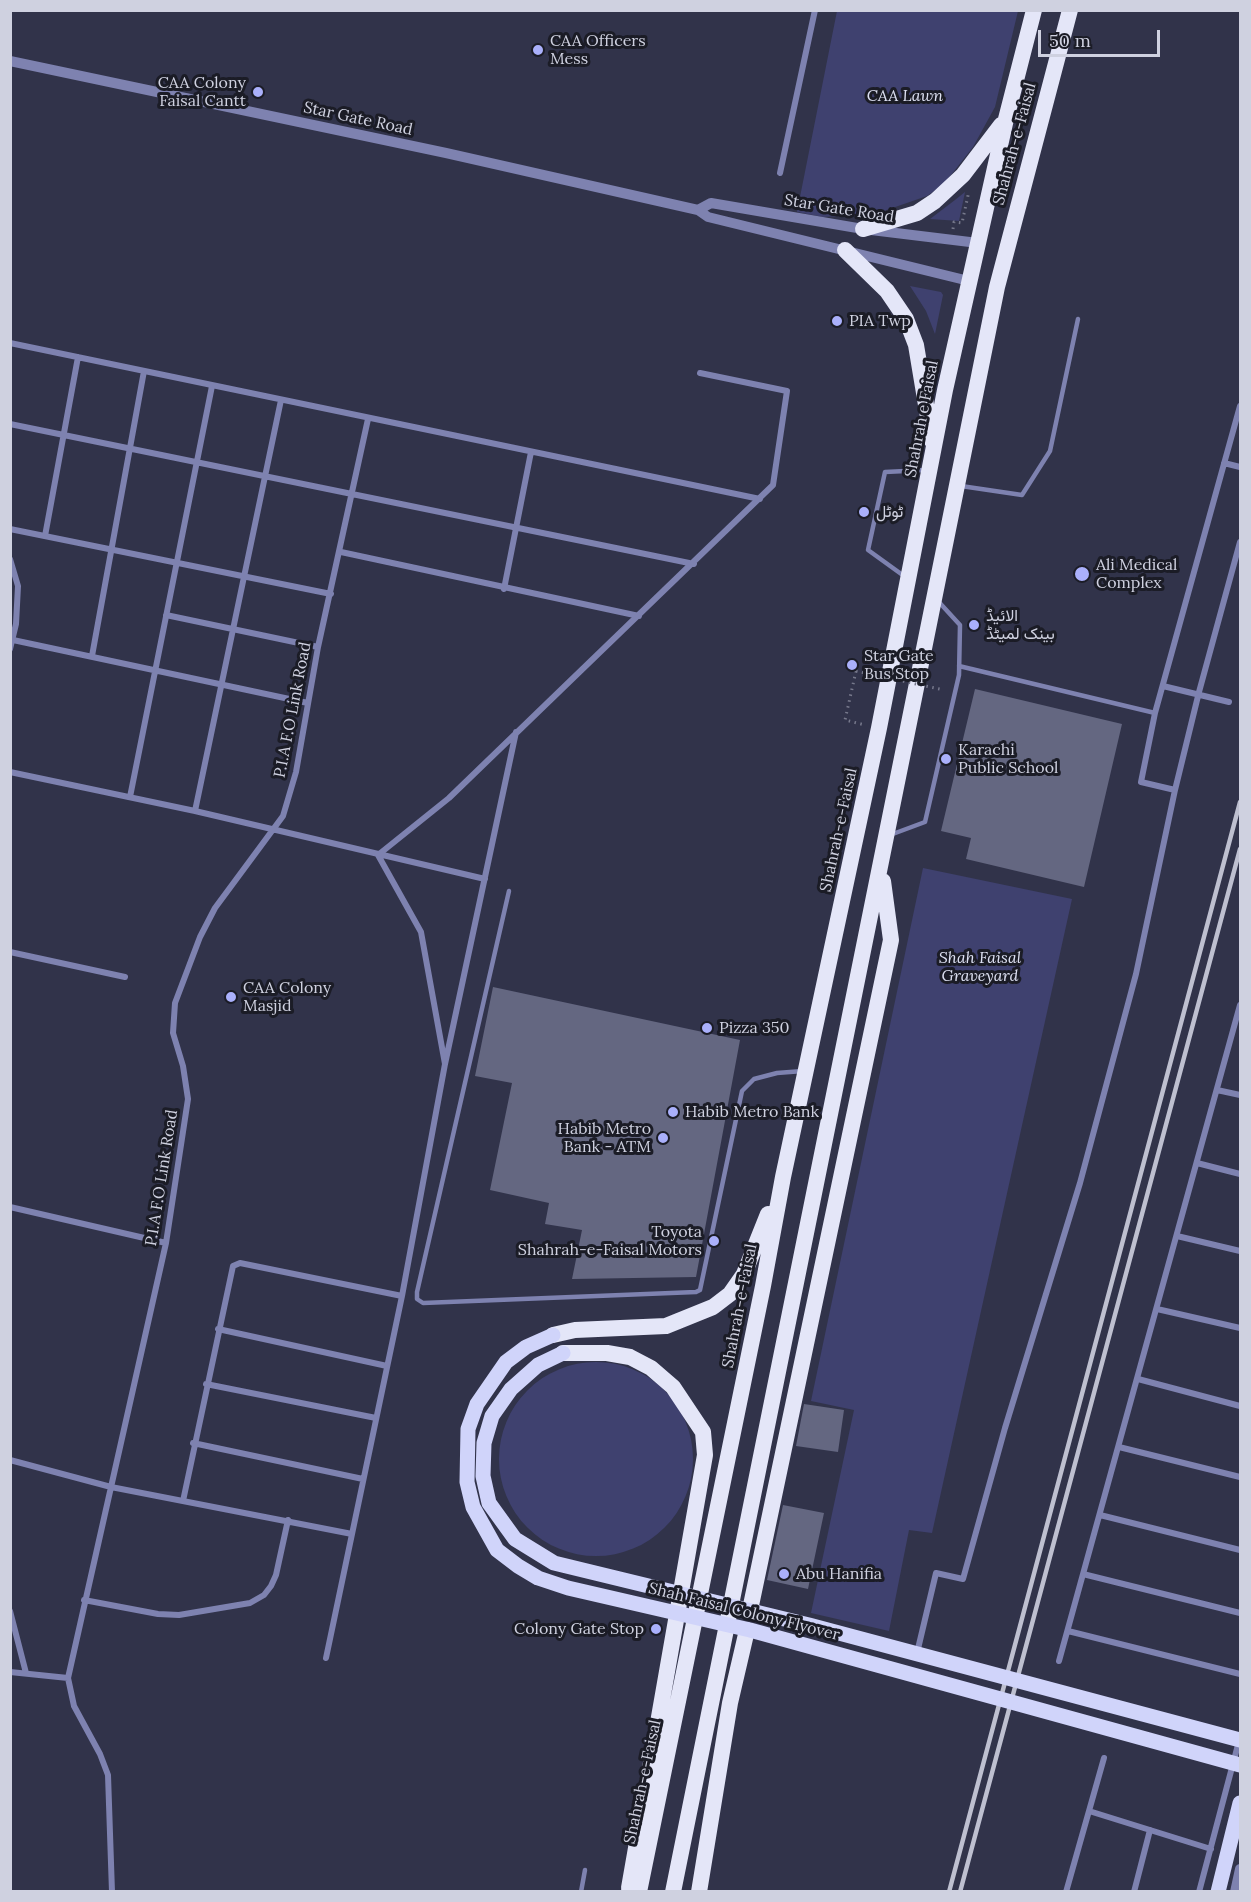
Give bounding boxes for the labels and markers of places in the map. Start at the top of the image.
place label: CAA Officers Mess [550,31,646,69]
marker: CAA Officers Mess [531,43,545,57]
place label: CAA Colony Faisal Cantt [158,73,246,111]
marker: CAA Colony Faisal Cantt [251,85,265,99]
place label: PIA Twp [849,311,911,331]
marker: PIA Twp [830,314,844,328]
place label: ٹوٹل [876,502,903,522]
marker: ٹوٹل [857,505,871,519]
place label: Ali Medical Complex [1096,555,1177,593]
marker: Ali Medical Complex [1073,565,1091,583]
place label: الائیڈ بینک لمیٹڈ [986,606,1055,644]
marker: الائیڈ بینک لمیٹڈ [967,618,981,632]
place label: Star Gate Bus Stop [864,646,934,684]
marker: Star Gate Bus Stop [845,658,859,672]
place label: Karachi Public School [958,740,1058,778]
marker: Karachi Public School [939,752,953,766]
place label: CAA Colony Masjid [243,978,331,1016]
marker: CAA Colony Masjid [224,990,238,1004]
place label: Pizza 350 [719,1018,789,1038]
marker: Pizza 350 [700,1021,714,1035]
place label: Habib Metro Bank [685,1102,819,1122]
marker: Habib Metro Bank [666,1105,680,1119]
place label: Habib Metro Bank - ATM [558,1119,651,1157]
marker: Habib Metro Bank - ATM [656,1131,670,1145]
place label: Toyota Shahrah-e-Faisal Motors [518,1222,702,1260]
marker: Toyota Shahrah-e-Faisal Motors [707,1234,721,1248]
place label: Abu Hanifia [796,1564,882,1584]
marker: Abu Hanifia [777,1567,791,1581]
place label: Colony Gate Stop [514,1619,644,1639]
marker: Colony Gate Stop [649,1622,663,1636]

